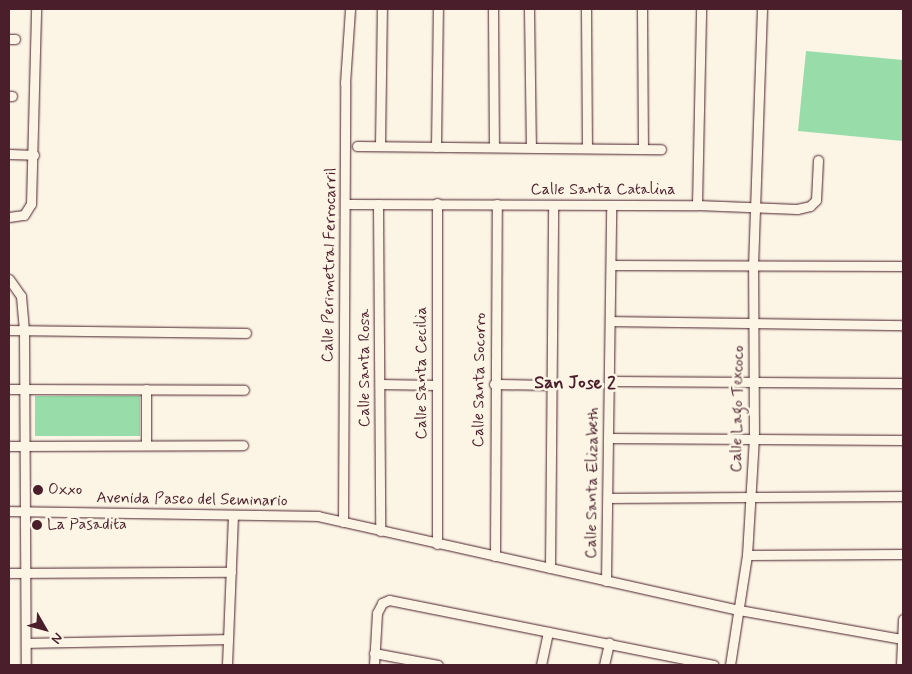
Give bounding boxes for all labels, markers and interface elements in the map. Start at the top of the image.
street label: Calle Perimetral Ferrocarril [319,168,341,362]
street label: Calle Santa Catalina [532,180,674,200]
street label: Calle Santa Cecilia [412,307,432,439]
street label: Calle Santa Rosa [355,310,375,426]
street label: Calle Santa Socorro [469,313,491,447]
street label: Calle Lago Texcoco [727,347,749,471]
district label: San Jose 2 [534,372,616,394]
street label: Calle Santa Elizabeth [582,409,604,557]
place label: Oxxo [48,480,82,500]
marker: Oxxo [32,484,44,496]
street label: Avenida Paseo del Seminario [93,489,291,511]
place label: La Pasadita [47,515,131,535]
marker: La Pasadita [31,519,43,531]
north arrow [20,604,70,654]
text: N [47,629,67,647]

